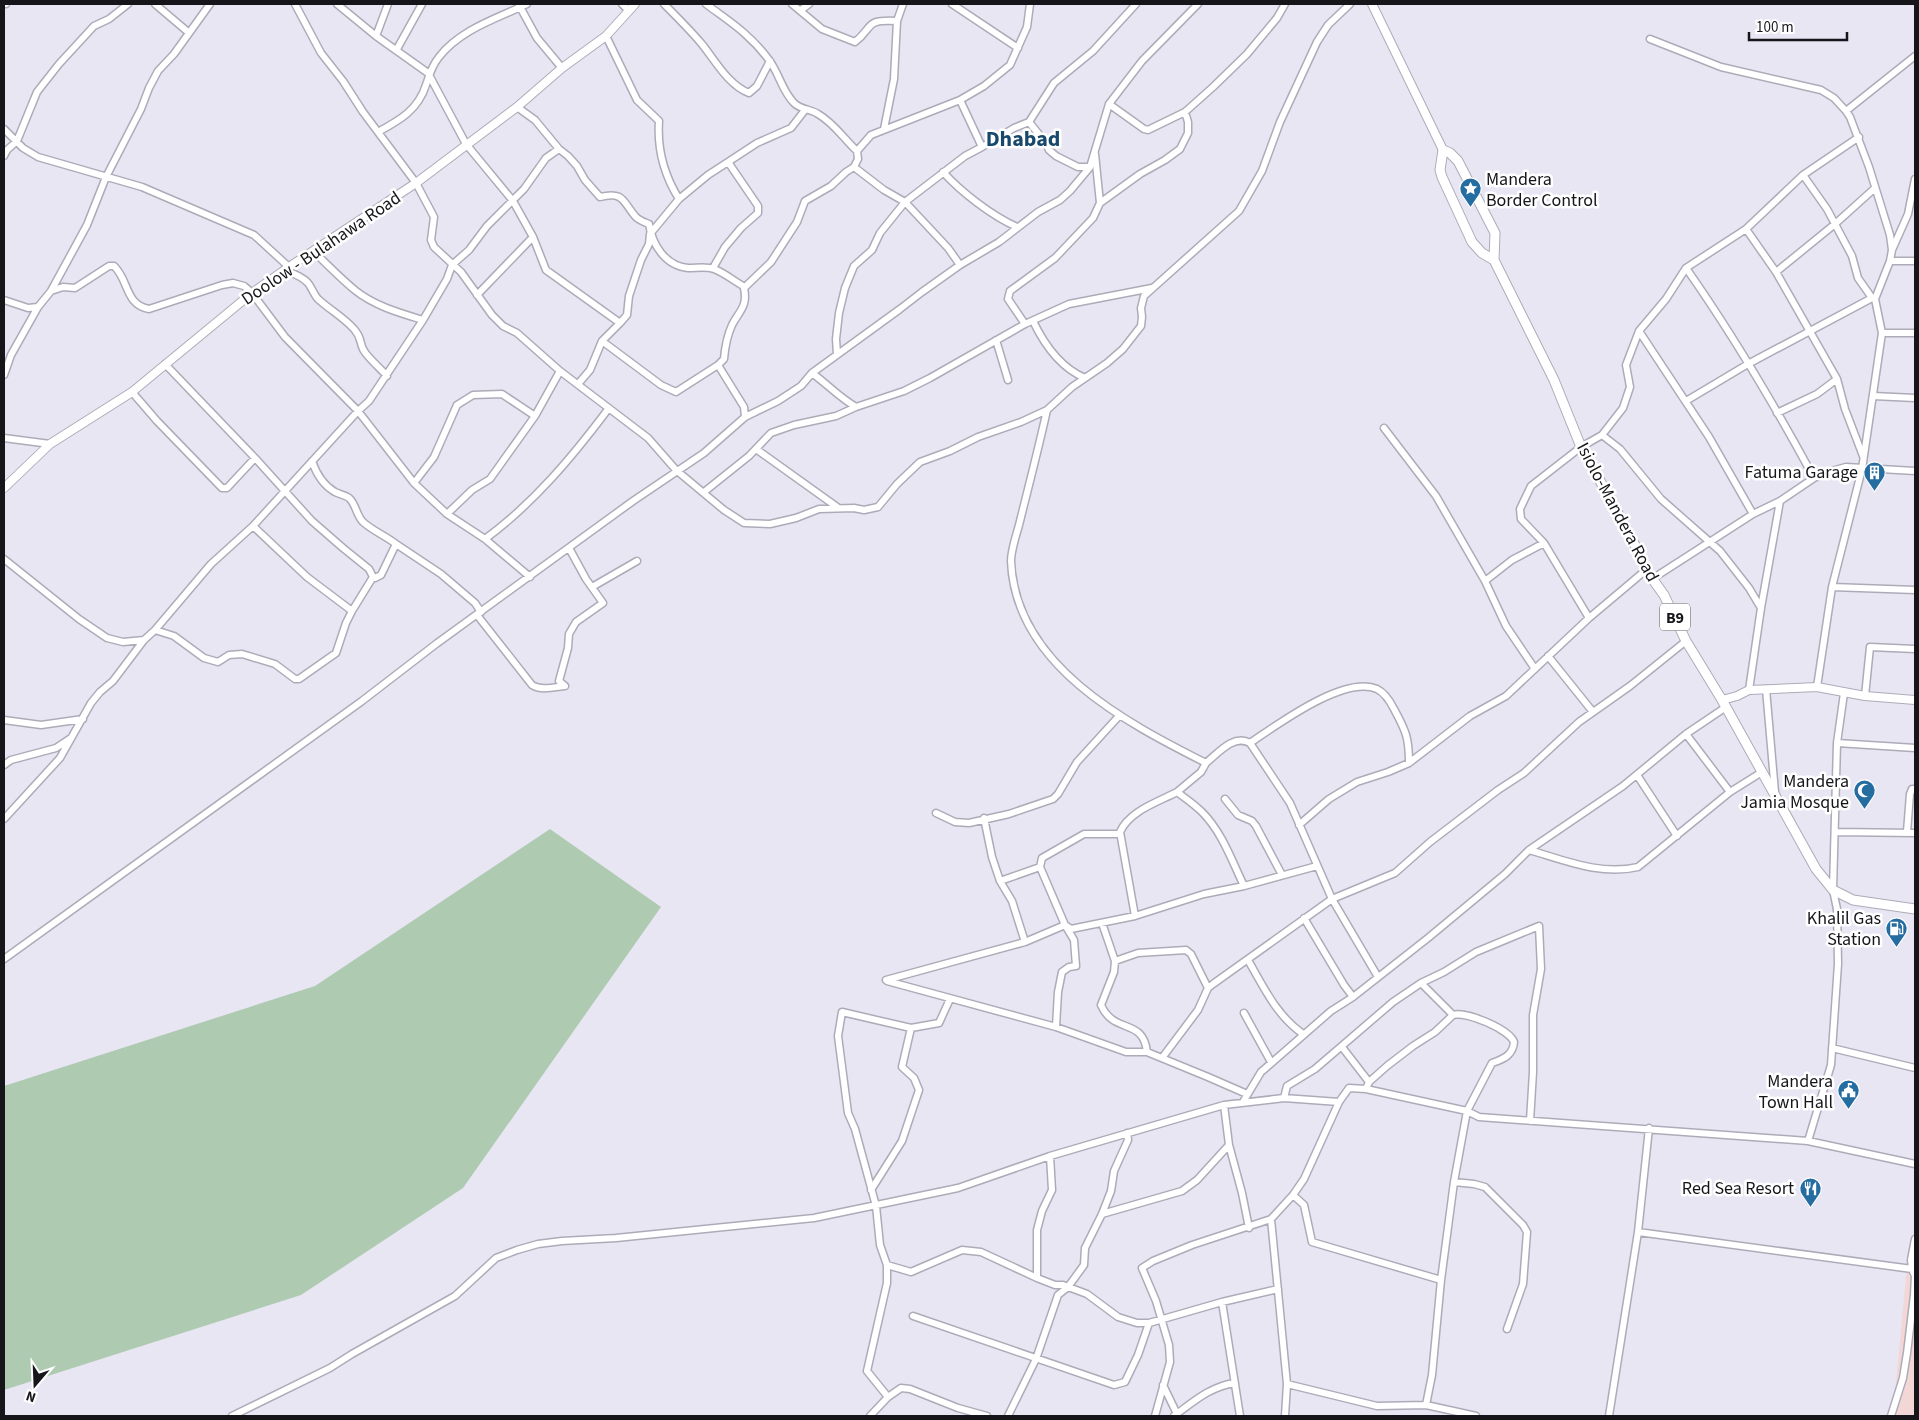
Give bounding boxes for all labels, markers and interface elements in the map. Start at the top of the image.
scale bar [1749,10,1846,42]
text: 100 m [1756,17,1794,38]
district label: Dhabad [986,123,1060,155]
place label: Mandera Border Control [1486,167,1598,213]
place icon: Mandera Border Control [1458,177,1482,208]
street label: Doolow - Bulahawa Road [237,186,406,311]
street label: Isiolo-Mandera Road [1570,438,1665,586]
place label: Fatuma Garage [1745,460,1858,485]
building icon: Fatuma Garage [1862,460,1886,491]
road number: B9 [1660,604,1690,630]
place label: Mandera Jamia Mosque [1740,769,1849,815]
mosque icon: Mandera Jamia Mosque [1853,779,1877,810]
place label: Khalil Gas Station [1807,906,1881,952]
fuel station icon: Khalil Gas Station [1885,916,1909,947]
place label: Mandera Town Hall [1758,1069,1833,1115]
public building icon: Mandera Town Hall [1837,1079,1861,1110]
place label: Red Sea Resort [1682,1176,1794,1201]
restaurant icon: Red Sea Resort [1798,1176,1822,1207]
north arrow [10,1360,60,1410]
text: N [23,1385,39,1407]

